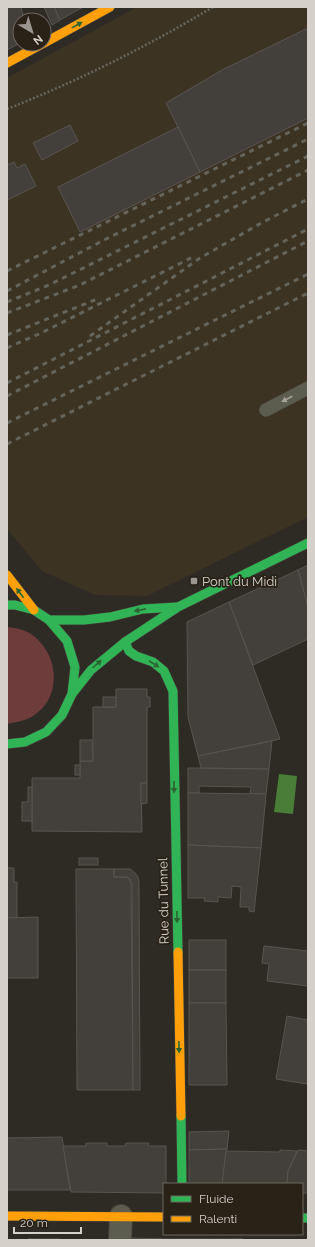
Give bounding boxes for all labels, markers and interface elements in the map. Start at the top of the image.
north arrow [12,12,52,52]
one-way arrow [71,22,83,28]
text: N [31,32,45,47]
one-way arrow [281,396,293,402]
place label: Pont du Midi [202,574,277,589]
marker: Pont du Midi [189,576,199,586]
one-way arrow [16,587,25,598]
one-way arrow [133,608,146,614]
one-way arrow [92,659,102,669]
one-way arrow [149,660,159,668]
one-way arrow [171,781,177,794]
street label: Rue du Tunnel [155,857,172,944]
one-way arrow [174,911,180,924]
one-way arrow [176,1041,182,1054]
legend [163,1183,303,1235]
text: Fluide [199,1192,234,1206]
scale bar [14,1209,81,1235]
text: Ralenti [199,1212,237,1226]
text: 20 m [20,1216,48,1230]

